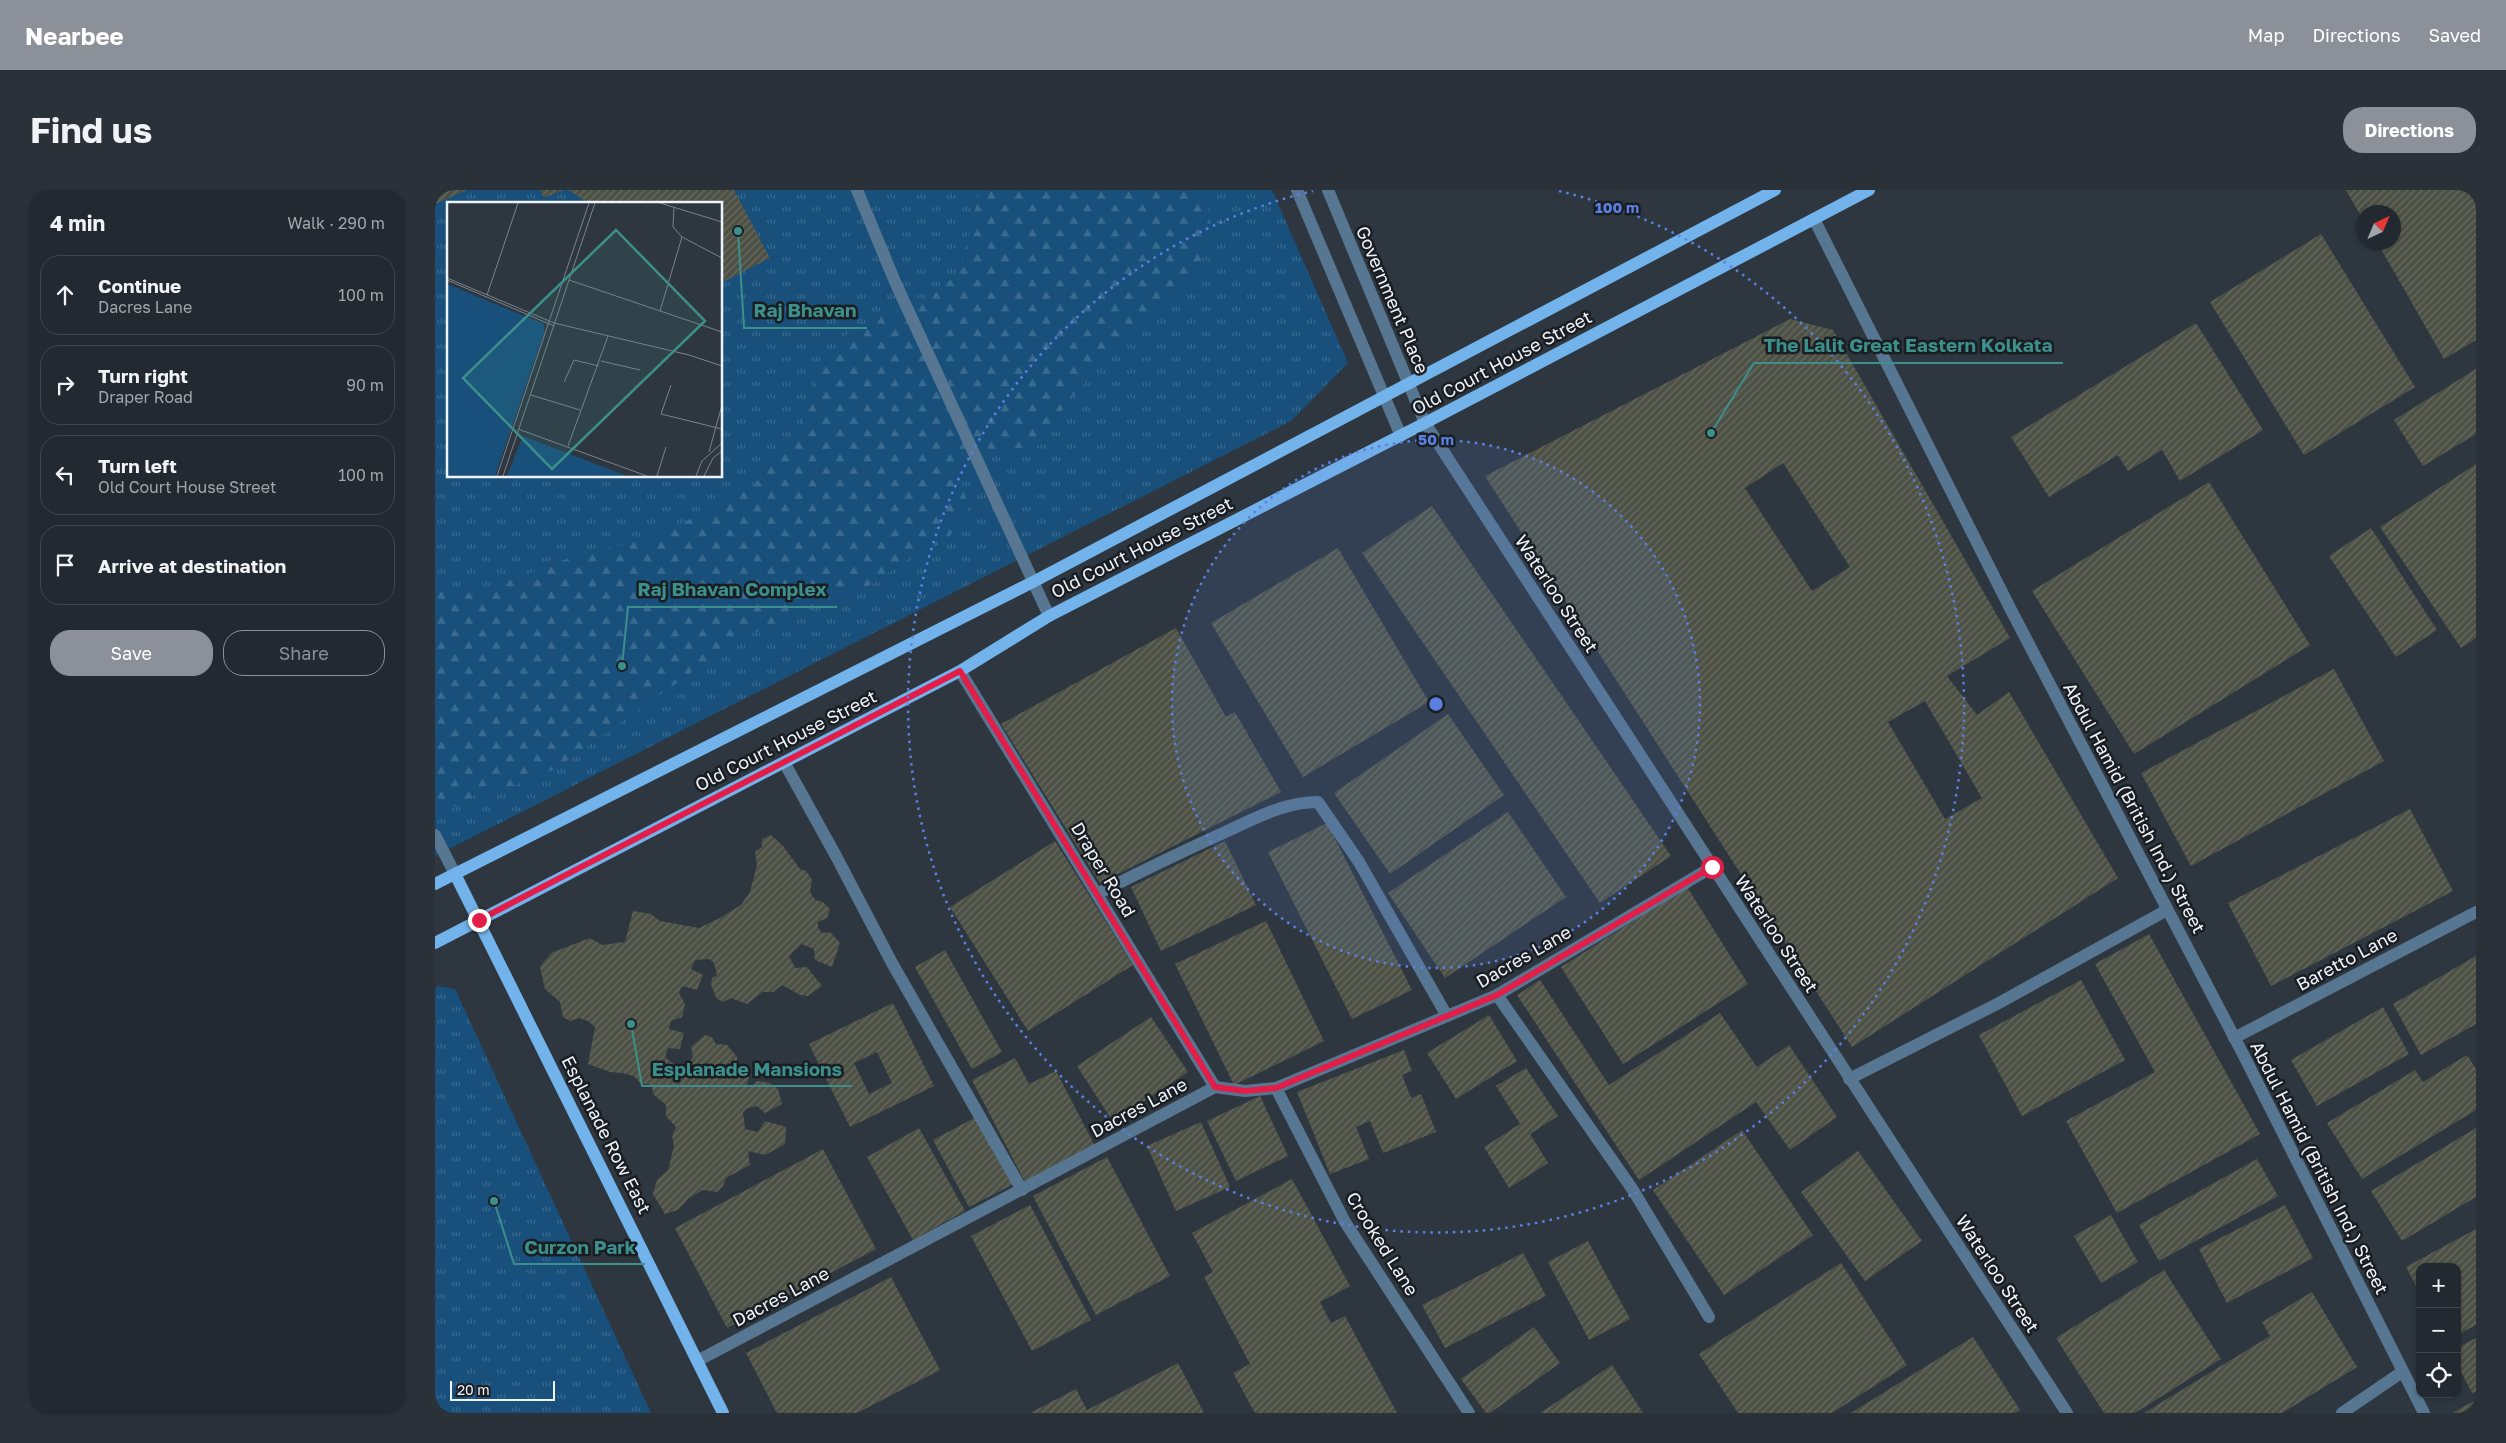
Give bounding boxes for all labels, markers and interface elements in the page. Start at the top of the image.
text: Nearbee [25,21,124,50]
text: Map [2248,24,2284,46]
text: Directions [2312,24,2400,46]
text: Saved [2428,24,2481,46]
button: Directions [2343,107,2476,153]
text: Find us [30,109,152,151]
text: 100 m [1595,198,1639,216]
inset map [447,202,723,478]
north arrow [2356,205,2401,250]
text: 4 min [50,210,105,236]
text: Walk · 290 m [287,213,385,233]
street label: Government Place [1352,222,1434,377]
text: Continue [98,274,181,297]
icon: ahead [51,281,79,309]
text: 100 m [338,285,384,305]
callout: Raj Bhavan [744,294,867,328]
text: Dacres Lane [98,297,192,317]
text: Raj Bhavan [754,298,856,321]
street label: Old Court House Street [1408,305,1595,419]
callout: The Lalit Great Eastern Kolkata [1754,329,2063,363]
text: The Lalit Great Eastern Kolkata [1764,333,2052,356]
text: Turn right [98,364,188,387]
icon: right [51,371,79,399]
text: 90 m [346,375,384,395]
text: Draper Road [98,387,193,407]
text: 50 m [1418,430,1454,448]
text: Turn left [98,454,177,477]
icon: left [51,461,79,489]
text: 100 m [338,465,384,485]
text: Old Court House Street [98,477,276,497]
street label: Old Court House Street [1047,492,1236,602]
street label: Waterloo Street [1511,530,1603,657]
icon: arrive [51,551,79,579]
text: Arrive at destination [98,554,286,577]
callout: Raj Bhavan Complex [628,573,837,607]
text: Raj Bhavan Complex [638,577,826,600]
button: Save [50,630,213,676]
button: Share [223,630,385,676]
street label: Abdul Hamid (British Ind.) Street [2059,678,2211,937]
street label: Old Court House Street [691,685,880,795]
centre of rings [1427,695,1445,713]
street label: Draper Road [1067,818,1141,921]
route start [1701,856,1724,879]
street label: Waterloo Street [1731,870,1823,997]
route end [468,909,491,932]
street label: Dacres Lane [1472,920,1575,992]
street label: Baretto Lane [2292,923,2401,995]
street label: Abdul Hamid (British Ind.) Street [2246,1037,2394,1298]
street label: Esplanade Row East [558,1052,656,1217]
callout: Esplanade Mansions [642,1052,852,1086]
text: Esplanade Mansions [652,1057,843,1080]
street label: Dacres Lane [1087,1073,1191,1142]
street label: Crooked Lane [1342,1187,1424,1300]
street label: Waterloo Street [1952,1210,2044,1337]
callout: Curzon Park [514,1230,645,1264]
text: Curzon Park [524,1235,636,1258]
street label: Dacres Lane [729,1262,833,1331]
map controls [2416,1263,2461,1398]
button: + [2416,1263,2461,1308]
button: − [2416,1308,2461,1353]
button: locate [2416,1353,2461,1398]
scale bar [450,1378,555,1401]
text: 20 m [457,1381,490,1398]

